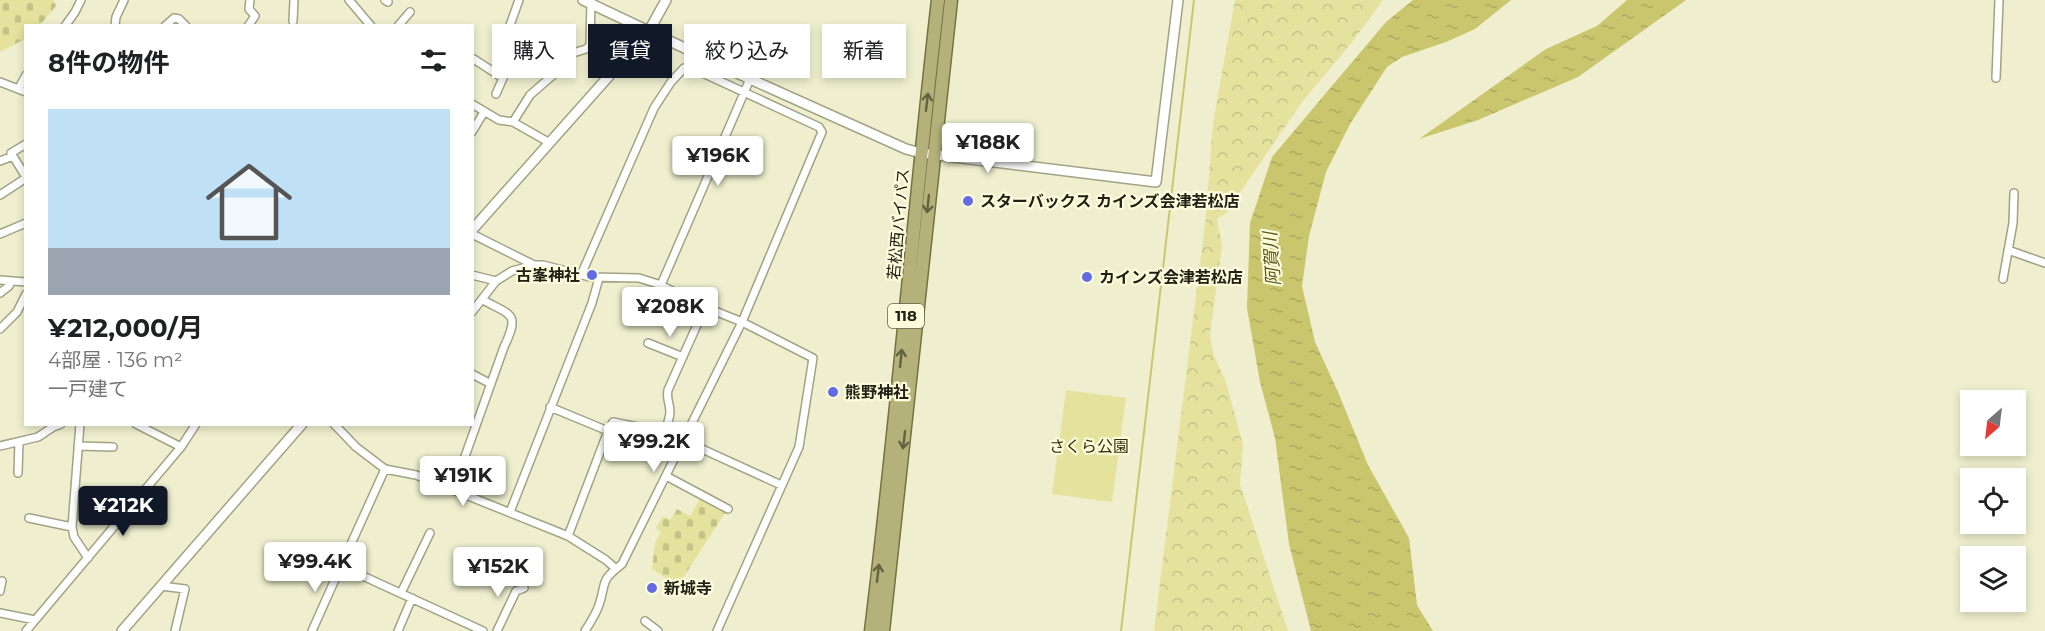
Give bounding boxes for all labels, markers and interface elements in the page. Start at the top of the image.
chip: 購入 [492,24,576,78]
chip: 賃貸 [588,24,672,78]
chip: 絞り込み [684,24,810,78]
chip: 新着 [822,24,906,78]
icon: filters [417,44,450,77]
text: 8件の物件 [48,47,169,79]
one-way arrow [922,92,933,112]
pin: ¥188K [946,123,1030,174]
text: ¥188K [956,130,1020,154]
pin: ¥196K [676,136,760,187]
text: ¥196K [686,143,750,167]
icon: home [195,148,303,256]
street label: 若松西バイパス [884,168,913,281]
place label: スターバックス カインズ会津若松店 [980,192,1240,211]
one-way arrow [923,194,934,214]
marker: スターバックス カインズ会津若松店 [961,194,975,208]
water label: 阿賀川 [1259,229,1285,287]
place label: 古峯神社 [516,266,580,285]
marker: 古峯神社 [585,268,599,282]
place label: カインズ会津若松店 [1099,268,1243,287]
marker: カインズ会津若松店 [1080,270,1094,284]
pin: ¥208K [628,287,712,338]
text: ¥208K [636,294,704,318]
road number: 118 [888,304,924,328]
text: ¥212,000/月 [48,312,203,344]
text: 4部屋 · 136 m² [48,348,182,372]
one-way arrow [896,349,907,369]
text: 一戸建て [48,377,128,401]
place label: 熊野神社 [845,383,909,402]
marker: 熊野神社 [826,385,840,399]
north arrow [1960,390,2026,456]
map controls [1960,390,2026,612]
pin: ¥99.2K [605,422,703,473]
text: ¥99.2K [618,429,690,453]
one-way arrow [898,430,909,449]
park label: さくら公園 [1049,437,1129,456]
pin: ¥191K [421,456,505,507]
text: ¥191K [434,463,492,487]
button: locate [1960,468,2026,534]
pin: ¥212K [81,486,165,537]
text: ¥212K [93,493,153,517]
pin: ¥99.4K [266,542,364,593]
button: layers [1960,546,2026,612]
pin: ¥152K [456,547,540,598]
text: ¥99.4K [278,549,352,573]
text: ¥152K [467,554,529,578]
one-way arrow [873,564,884,583]
place label: 新城寺 [664,579,712,598]
marker: 新城寺 [645,581,659,595]

